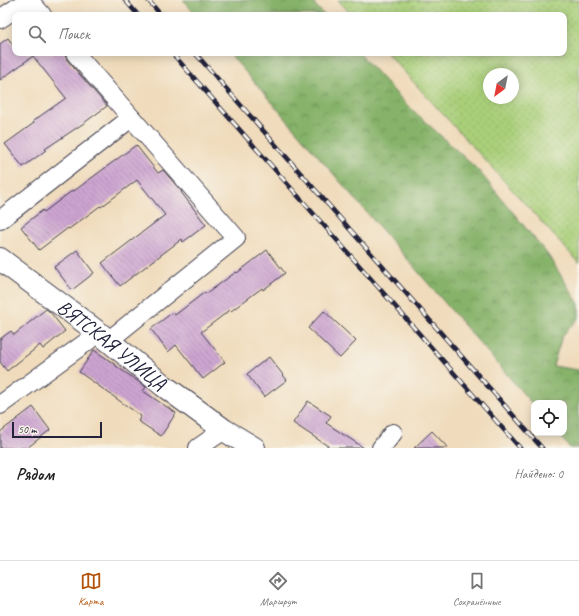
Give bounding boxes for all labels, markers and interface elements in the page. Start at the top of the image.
search box [12,12,567,56]
icon: search [26,23,48,45]
text: Поиск [58,25,90,44]
north arrow [483,68,519,104]
street label: ВЯТСКАЯ УЛИЦА [52,294,172,396]
map controls [531,400,567,436]
button: locate [531,400,567,436]
scale bar [12,420,102,439]
text: 50 m [18,422,37,436]
text: Рядом [16,464,54,485]
text: Найдено: 0 [515,466,563,482]
tab: Карта [78,570,103,608]
tab: Маршрут [260,570,296,608]
tab: Сохранённые [453,570,501,608]

